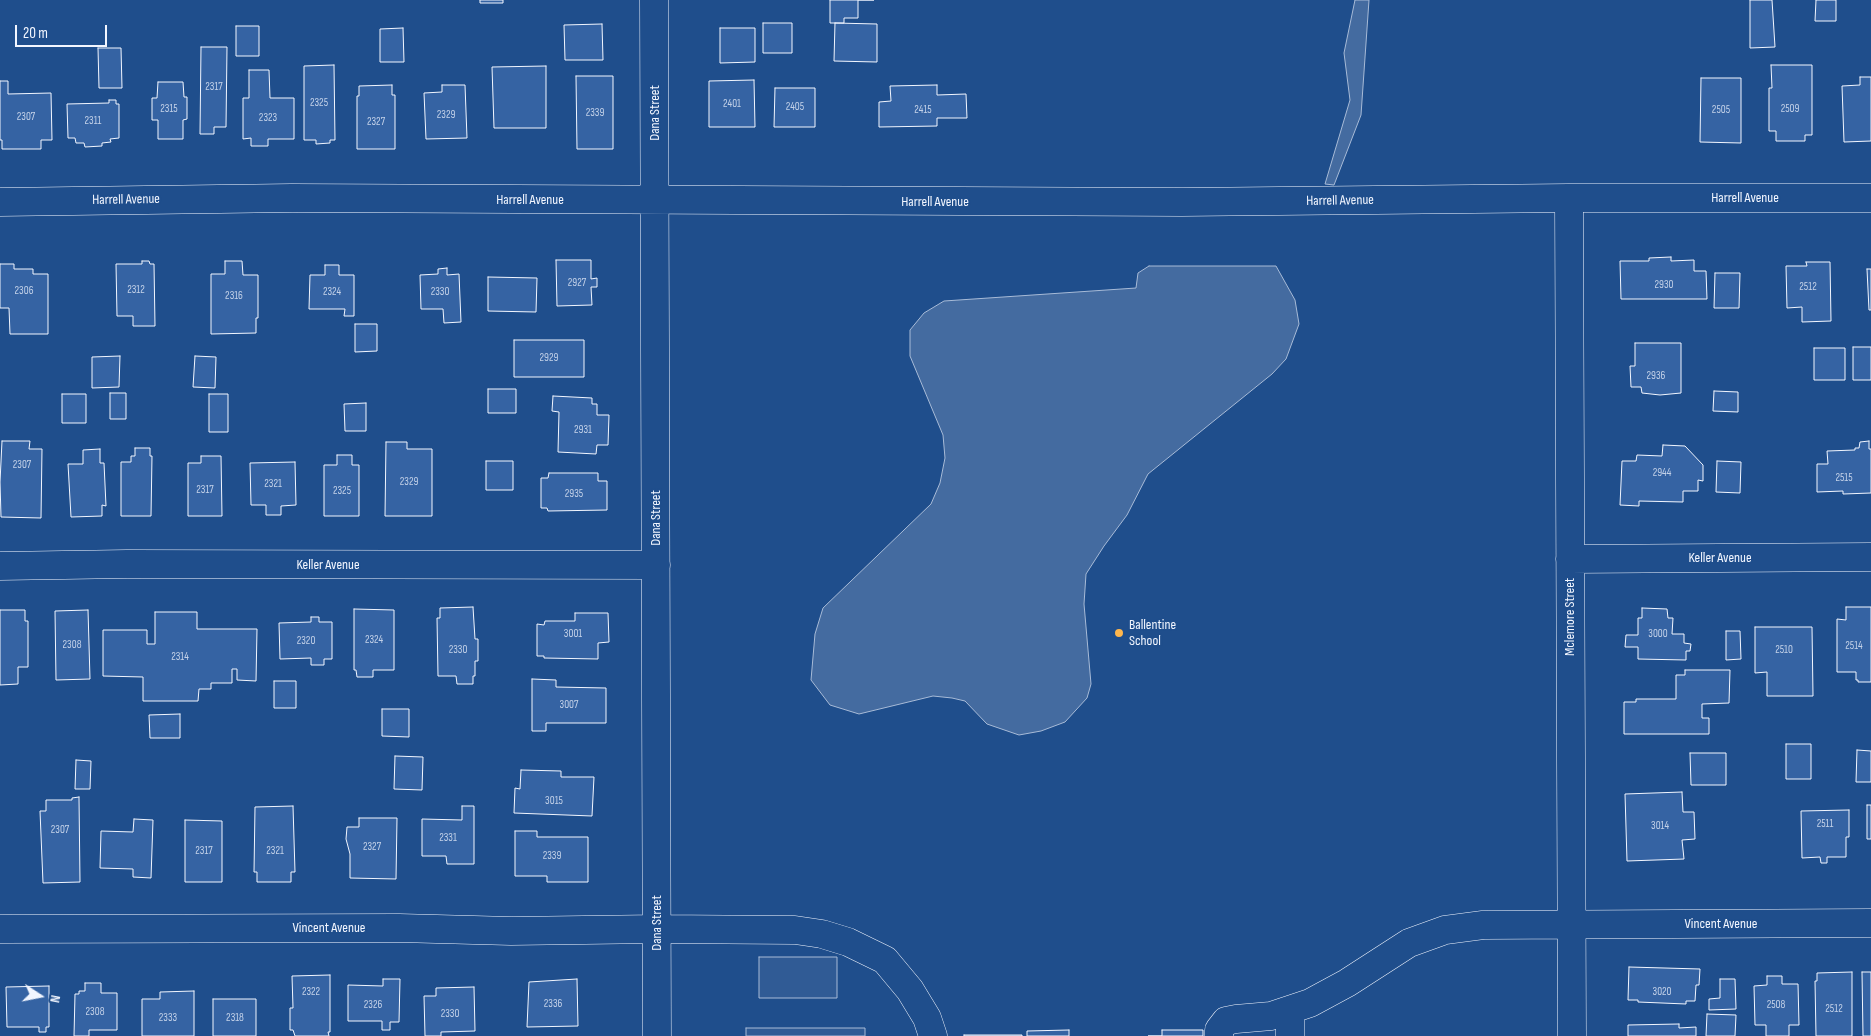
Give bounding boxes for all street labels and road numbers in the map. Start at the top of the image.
street label: Dana Street [647,85,663,141]
street label: Harrell Avenue [1711,190,1779,206]
street label: Harrell Avenue [92,191,160,209]
street label: Harrell Avenue [496,192,564,208]
street label: Harrell Avenue [1306,192,1374,210]
street label: Harrell Avenue [901,194,969,210]
street label: Dana Street [648,490,664,546]
street label: Keller Avenue [1688,550,1752,566]
street label: Keller Avenue [296,557,360,573]
street label: Mclemore Street [1562,578,1578,656]
street label: Dana Street [649,895,665,951]
street label: Vincent Avenue [1685,916,1757,932]
street label: Vincent Avenue [293,920,365,936]

